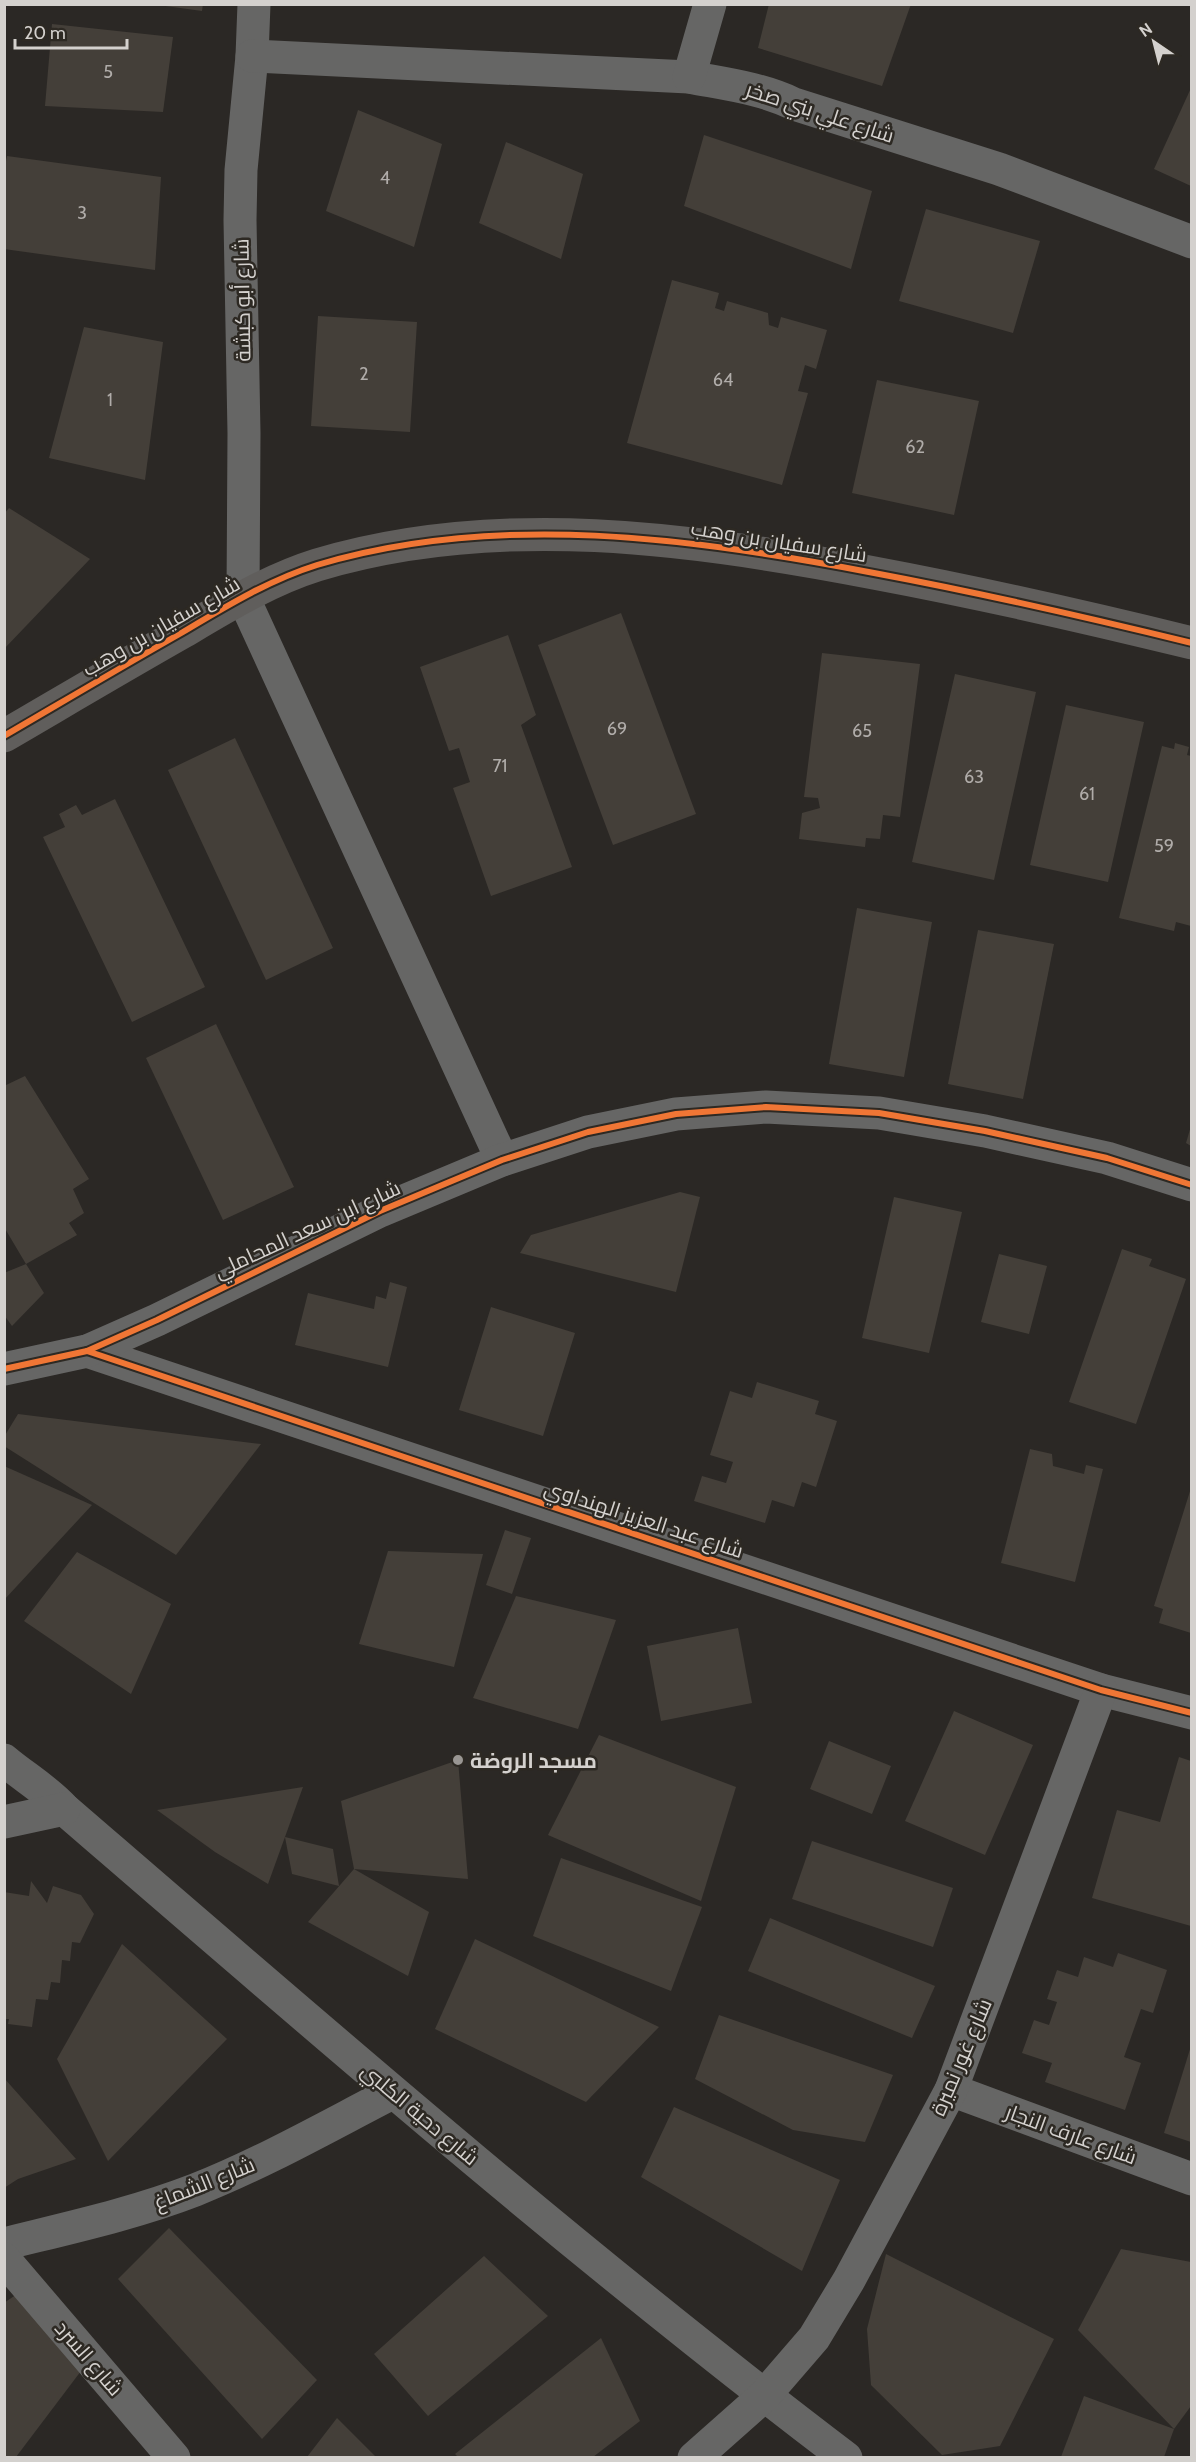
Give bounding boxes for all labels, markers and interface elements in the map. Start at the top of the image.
scale bar [15,12,128,50]
north arrow [1124,12,1184,72]
text: N [1136,19,1156,41]
text: 20 m [24,22,66,44]
house number: 5 [103,61,113,83]
street label: شارع علي بني صخر [740,76,897,152]
house number: 4 [380,167,390,189]
house number: 3 [77,202,87,224]
street label: شارع أبو كبشة [228,238,258,362]
house number: 2 [359,363,369,385]
house number: 64 [713,369,733,391]
house number: 1 [107,389,113,411]
house number: 62 [905,436,925,458]
street label: شارع سفيان بن وهب [689,515,869,569]
street label: شارع سفيان بن وهب [78,571,245,683]
house number: 69 [607,718,627,740]
house number: 65 [852,720,872,742]
house number: 71 [493,755,507,777]
house number: 63 [964,766,984,788]
house number: 61 [1079,783,1095,805]
house number: 59 [1154,835,1174,857]
street label: شارع ابن سعد المحاملي [210,1175,406,1287]
street label: شارع عبد العزيز الهنداوي [540,1475,747,1567]
place label: مسجد الروضة [470,1748,597,1774]
marker: مسجد الروضة [451,1753,465,1767]
street label: شارع غور نميرة [925,1995,999,2120]
street label: شارع دحية الكلبي [354,2058,484,2173]
street label: شارع عارف النجار [1000,2098,1140,2171]
street label: شارع الشماغ [150,2151,259,2216]
street label: شارع السرد [48,2315,128,2402]

